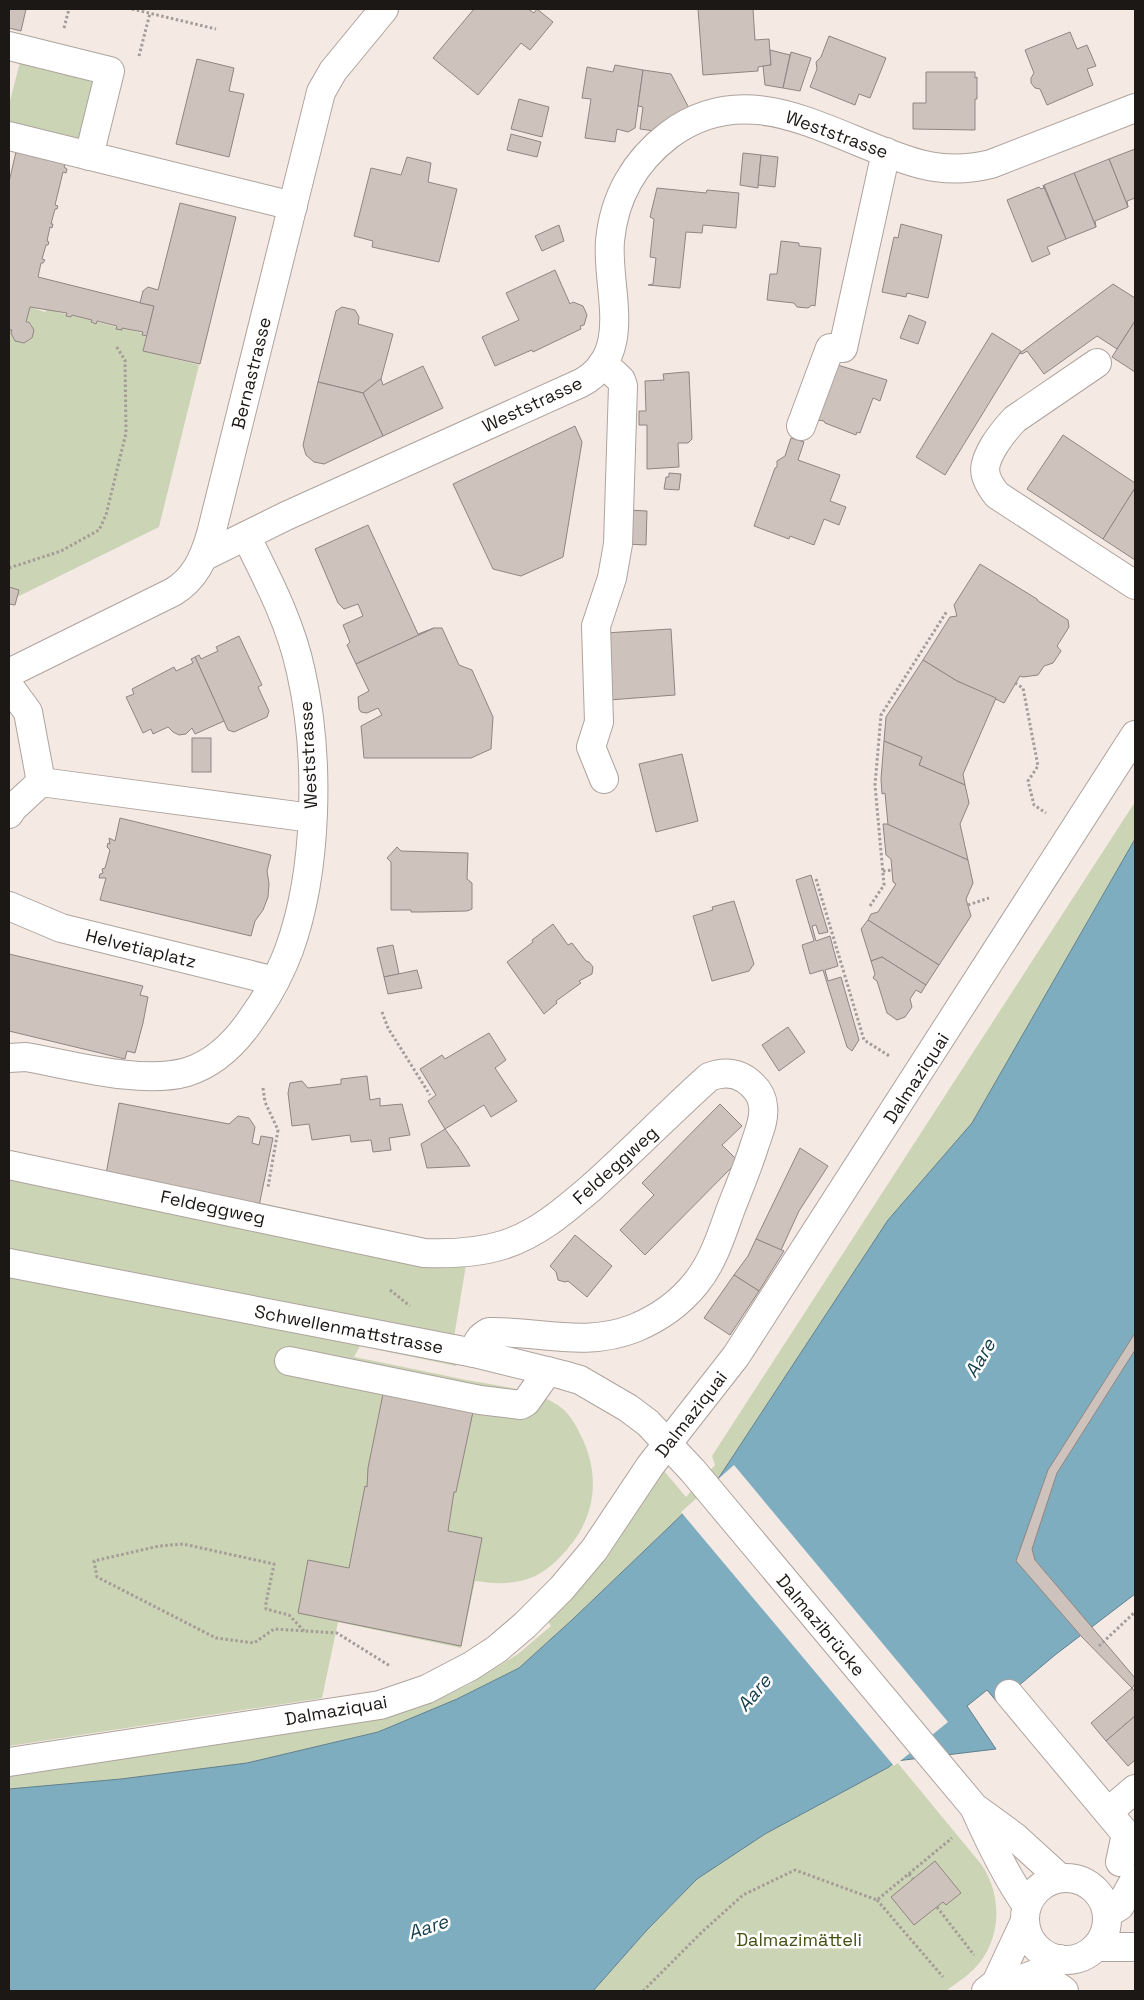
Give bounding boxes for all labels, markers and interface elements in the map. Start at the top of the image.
street label: Weststrasse [782,105,892,163]
street label: Bernastrasse [226,315,276,431]
street label: Weststrasse [478,371,586,437]
street label: Weststrasse [294,701,322,809]
street label: Helvetiaplatz [83,923,199,973]
street label: Dalmaziquai [878,1028,954,1128]
street label: Feldeggweg [568,1121,662,1209]
street label: Feldeggweg [159,1185,267,1229]
street label: Schwellenmattstrasse [253,1299,445,1359]
water label: Aare [959,1333,1002,1382]
street label: Dalmaziquai [650,1366,732,1462]
street label: Dalmazibrücke [772,1569,870,1681]
water label: Aare [731,1669,777,1717]
street label: Dalmaziquai [283,1690,389,1730]
water label: Aare [405,1908,452,1945]
park label: Dalmazimätteli [736,1928,862,1951]

